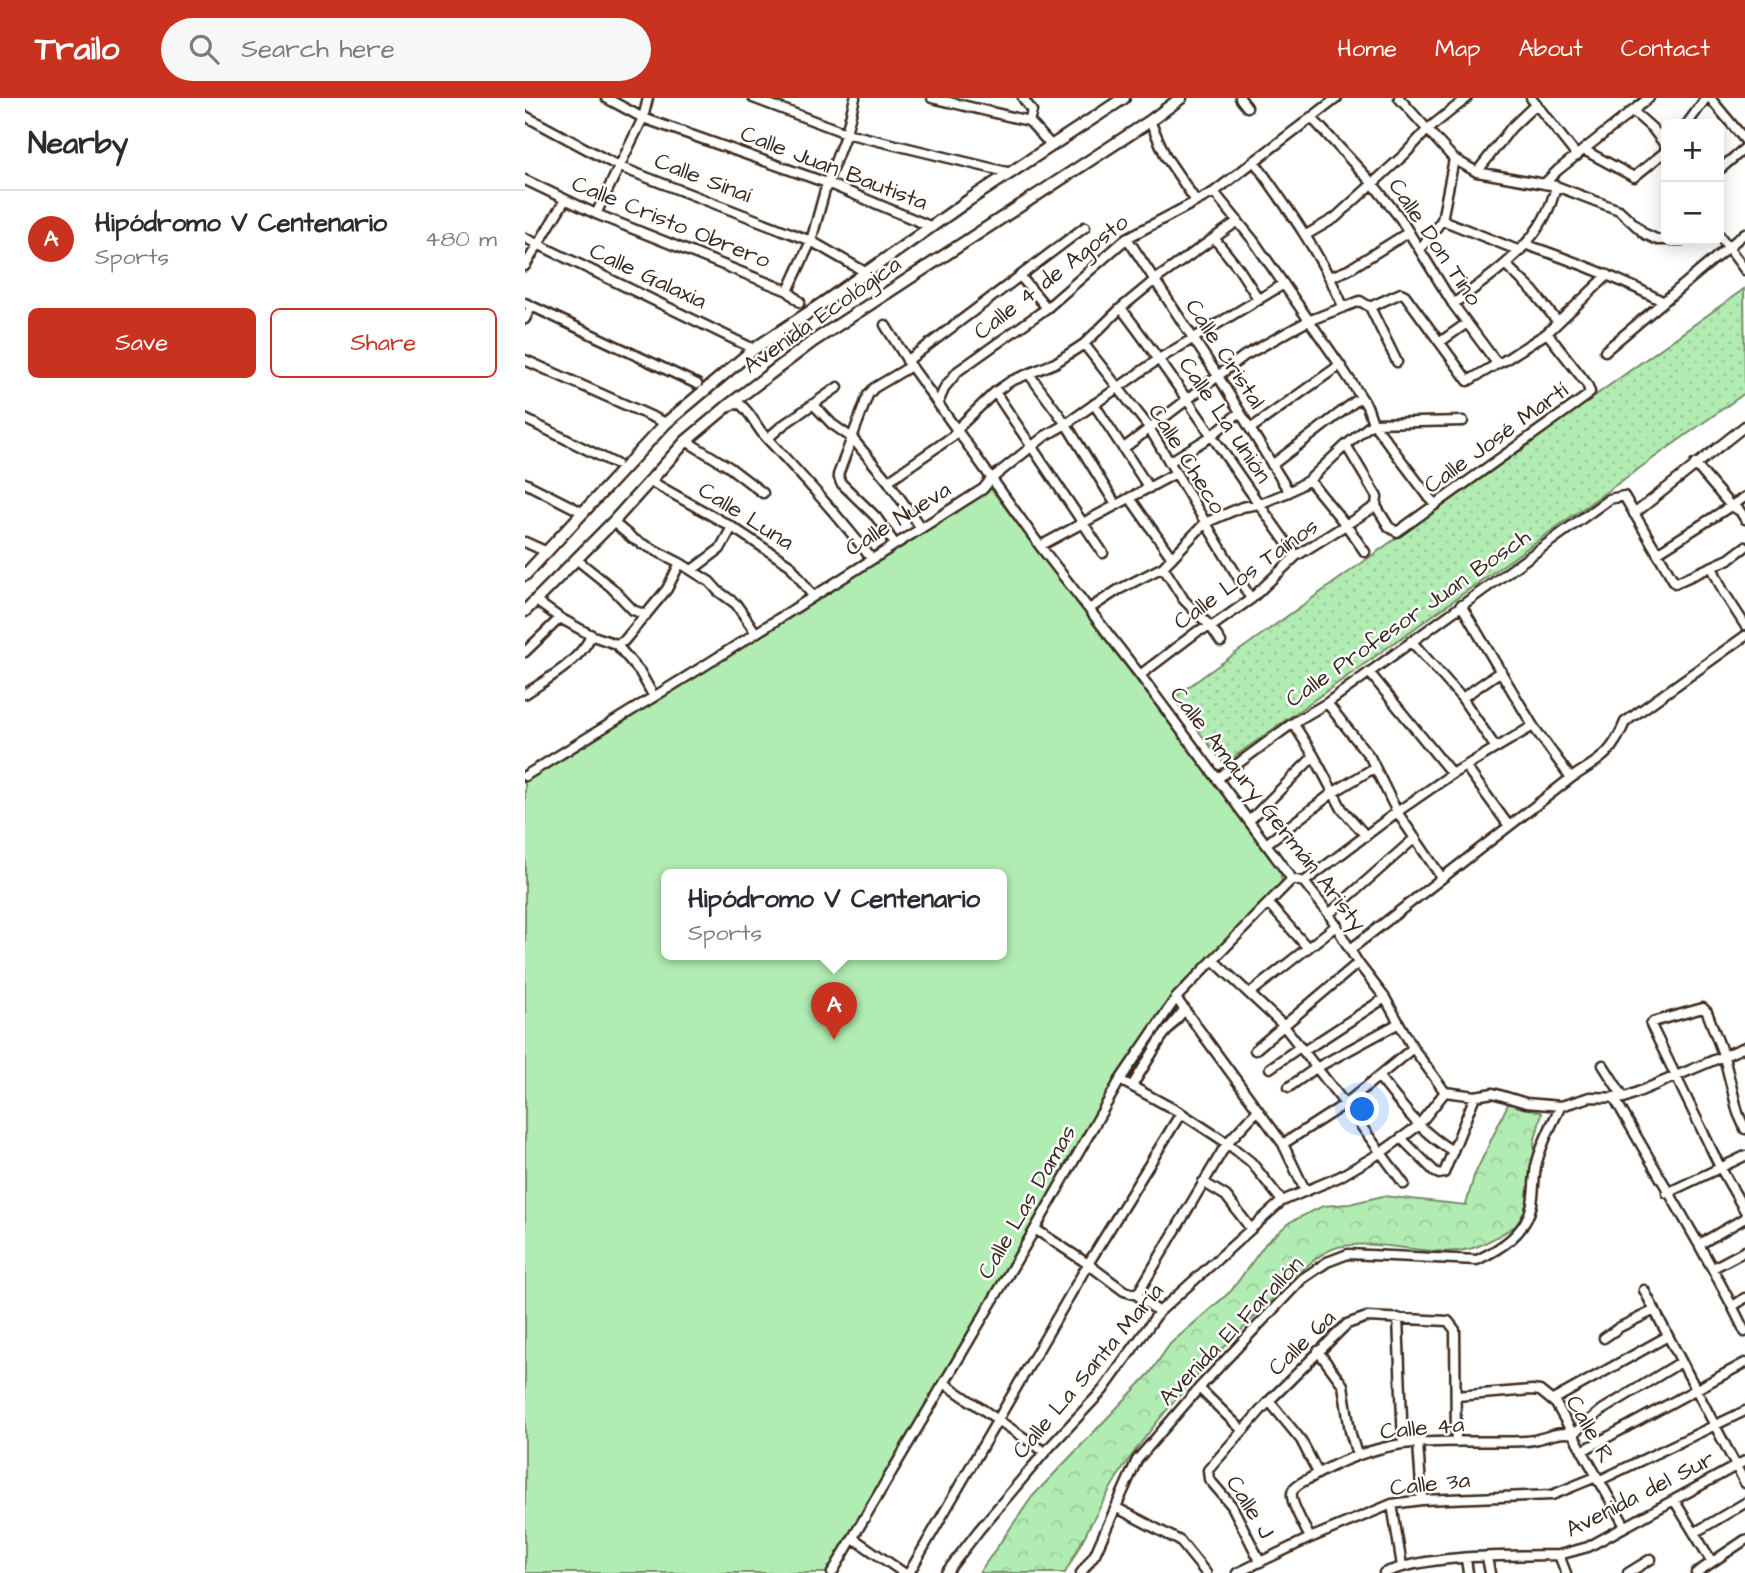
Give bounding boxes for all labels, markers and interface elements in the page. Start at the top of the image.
search box [161,18,651,81]
text: Trailo [35,26,119,72]
icon: search [185,30,223,68]
text: Search here [241,31,395,67]
text: Home [1337,32,1397,66]
text: Map [1435,32,1480,66]
text: About [1518,32,1583,66]
text: Contact [1621,32,1710,66]
street label: Calle Juan Bautista [736,118,933,219]
map controls [1661,119,1724,245]
button: + [1661,119,1724,182]
text: Nearby [28,123,128,165]
street label: Calle Sinaí [650,145,757,211]
street label: Calle Cristo Obrero [567,168,775,276]
street label: Calle Don Tino [1380,172,1490,312]
button: − [1661,182,1724,245]
text: Hipódromo V Centenario [95,205,387,241]
street label: Calle 4 de Agosto [967,206,1136,348]
text: A [44,223,58,255]
text: 480 m [425,223,497,255]
street label: Calle Galaxia [584,235,712,317]
text: Sports [95,241,169,273]
street label: Avenida Ecológica [737,248,908,382]
street label: Calle Cristal [1177,293,1273,415]
button: Save [28,308,256,378]
button: Share [270,308,497,378]
street label: Calle La Unión [1171,351,1279,489]
street label: Calle José Martí [1417,374,1575,501]
street label: Calle Checo [1140,398,1234,520]
street label: Calle Luna [692,474,800,558]
street label: Calle Nueva [839,474,957,564]
street label: Calle Los Taínos [1167,511,1325,637]
street label: Calle Profesor Juan Bosch [1279,521,1538,715]
street label: Calle Amaury Germán Aristy [1161,680,1374,939]
popup [661,869,1007,960]
text: Hipódromo V Centenario [688,881,980,917]
text: Sports [688,917,762,949]
pin: A [811,982,857,1040]
your location [1345,1092,1379,1126]
street label: Calle Las Damas [970,1119,1084,1285]
street label: Avenida El Farallón [1151,1249,1311,1413]
street label: Calle La Santa María [1005,1276,1171,1466]
street label: Calle 6a [1261,1302,1343,1383]
street label: Calle R [1558,1389,1622,1469]
street label: Calle 4a [1379,1408,1466,1448]
street label: Avenida del Sur [1560,1443,1720,1545]
street label: Calle 3a [1388,1464,1472,1504]
street label: Calle J [1218,1469,1282,1545]

